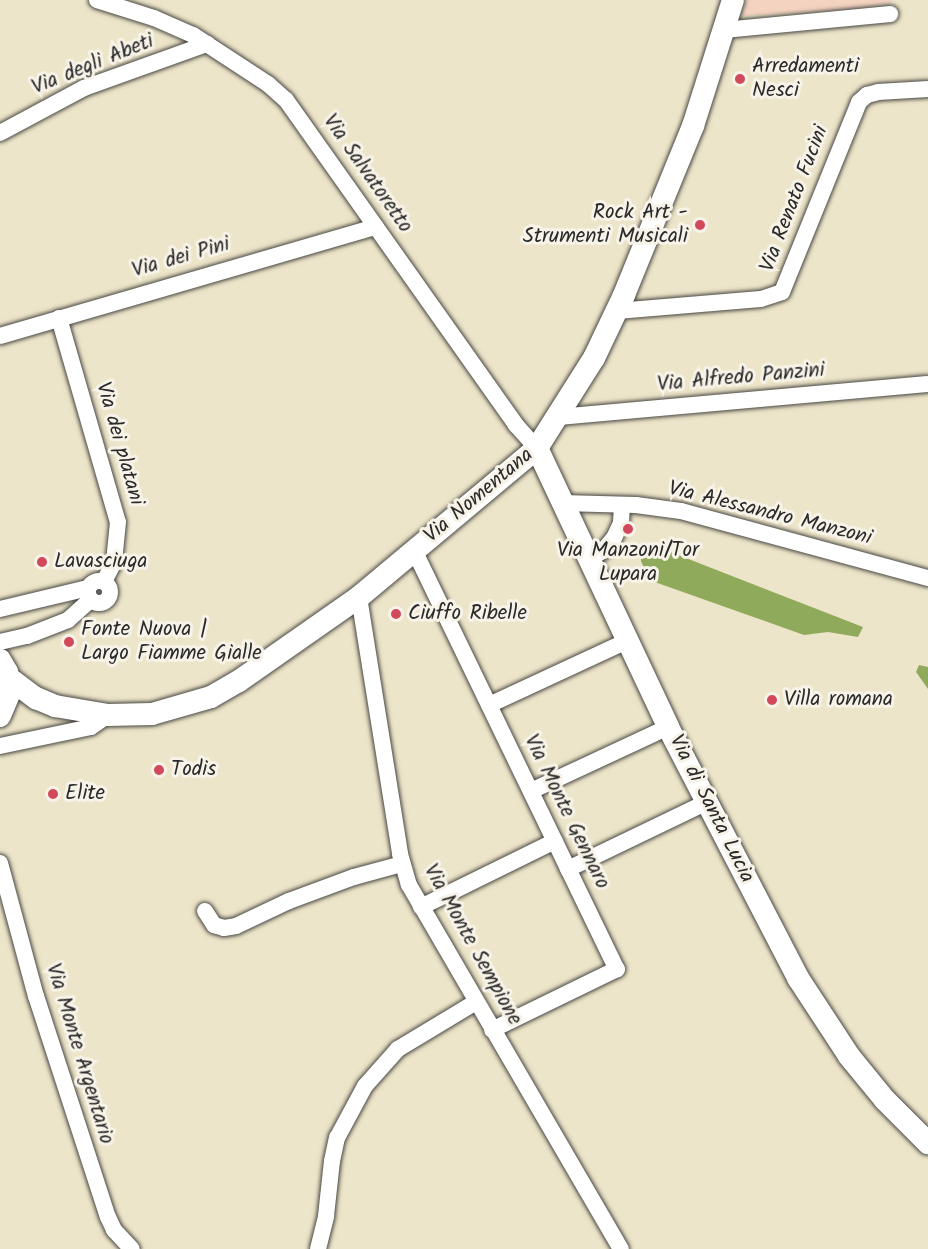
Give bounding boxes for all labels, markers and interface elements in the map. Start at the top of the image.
street label: Via degli Abeti [28,29,158,101]
place label: Arredamenti Nesci [752,54,859,104]
marker: Arredamenti Nesci [733,72,747,86]
street label: Via Salvatoretto [317,110,417,238]
street label: Via Renato Fucini [755,122,835,276]
place label: Rock Art - Strumenti Musicali [523,200,688,250]
marker: Rock Art - Strumenti Musicali [693,218,707,232]
street label: Via dei Pini [129,232,233,284]
street label: Via Alfredo Panzini [656,358,826,398]
street label: Via dei platani [89,379,149,509]
street label: Via Nomentana [419,443,539,549]
street label: Via Alessandro Manzoni [666,477,874,551]
marker: Via Manzoni/Tor Lupara [621,522,635,536]
place label: Via Manzoni/Tor Lupara [557,538,699,588]
place label: Lavasciuga [54,549,147,575]
marker: Lavasciuga [35,555,49,569]
place label: Ciuffo Ribelle [408,601,527,627]
marker: Ciuffo Ribelle [389,607,403,621]
place label: Fonte Nuova | Largo Fiamme Gialle [81,617,262,667]
marker: Fonte Nuova | Largo Fiamme Gialle [62,635,76,649]
place label: Villa romana [784,687,893,713]
marker: Villa romana [765,693,779,707]
street label: Via Monte Gennaro [518,731,614,893]
street label: Via di Santa Lucia [663,731,759,887]
place label: Todis [171,757,216,783]
marker: Todis [152,763,166,777]
place label: Elite [65,781,105,807]
marker: Elite [46,787,60,801]
street label: Via Monte Sempione [417,860,527,1030]
street label: Via Monte Argentario [40,961,118,1147]

